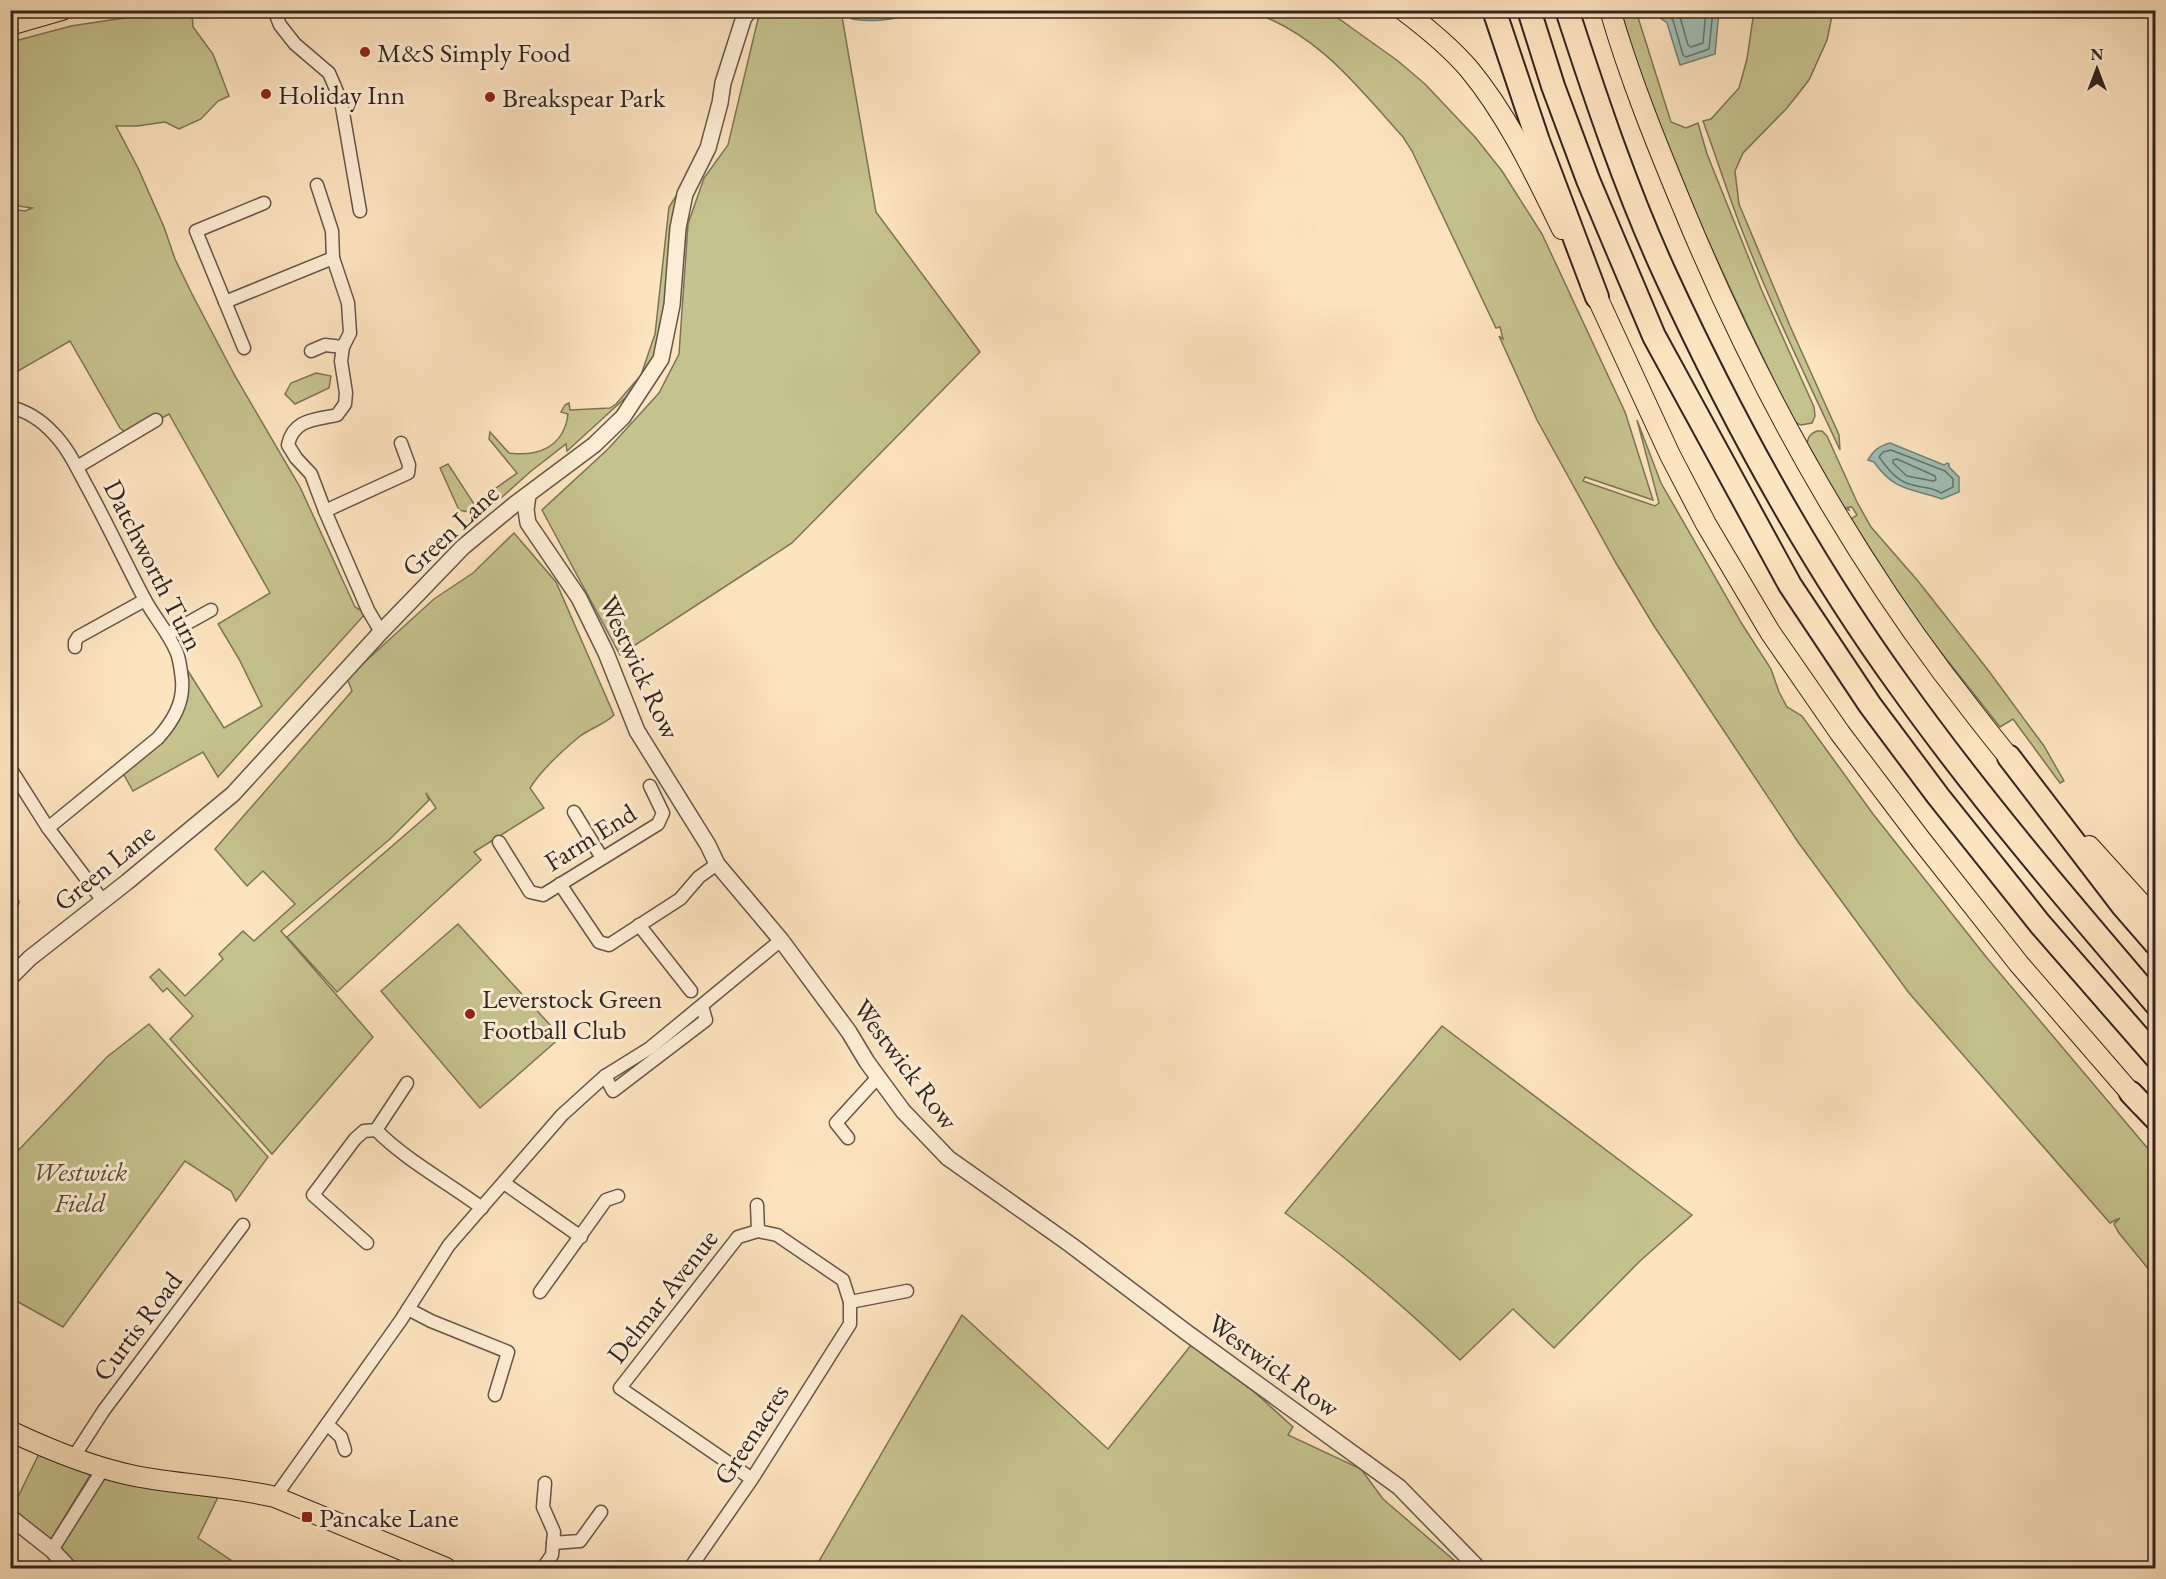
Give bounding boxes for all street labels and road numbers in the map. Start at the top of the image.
street label: Datchworth Turn [96,474,212,656]
street label: Green Lane [394,476,506,584]
street label: Westwick Row [591,590,689,745]
street label: Farm End [537,795,643,879]
street label: Green Lane [46,815,162,919]
street label: Westwick Row [845,992,967,1137]
street label: Delmar Avenue [599,1222,725,1370]
street label: Curtis Road [84,1264,190,1388]
street label: Westwick Row [1201,1305,1347,1425]
street label: Greenacres [705,1377,797,1491]

